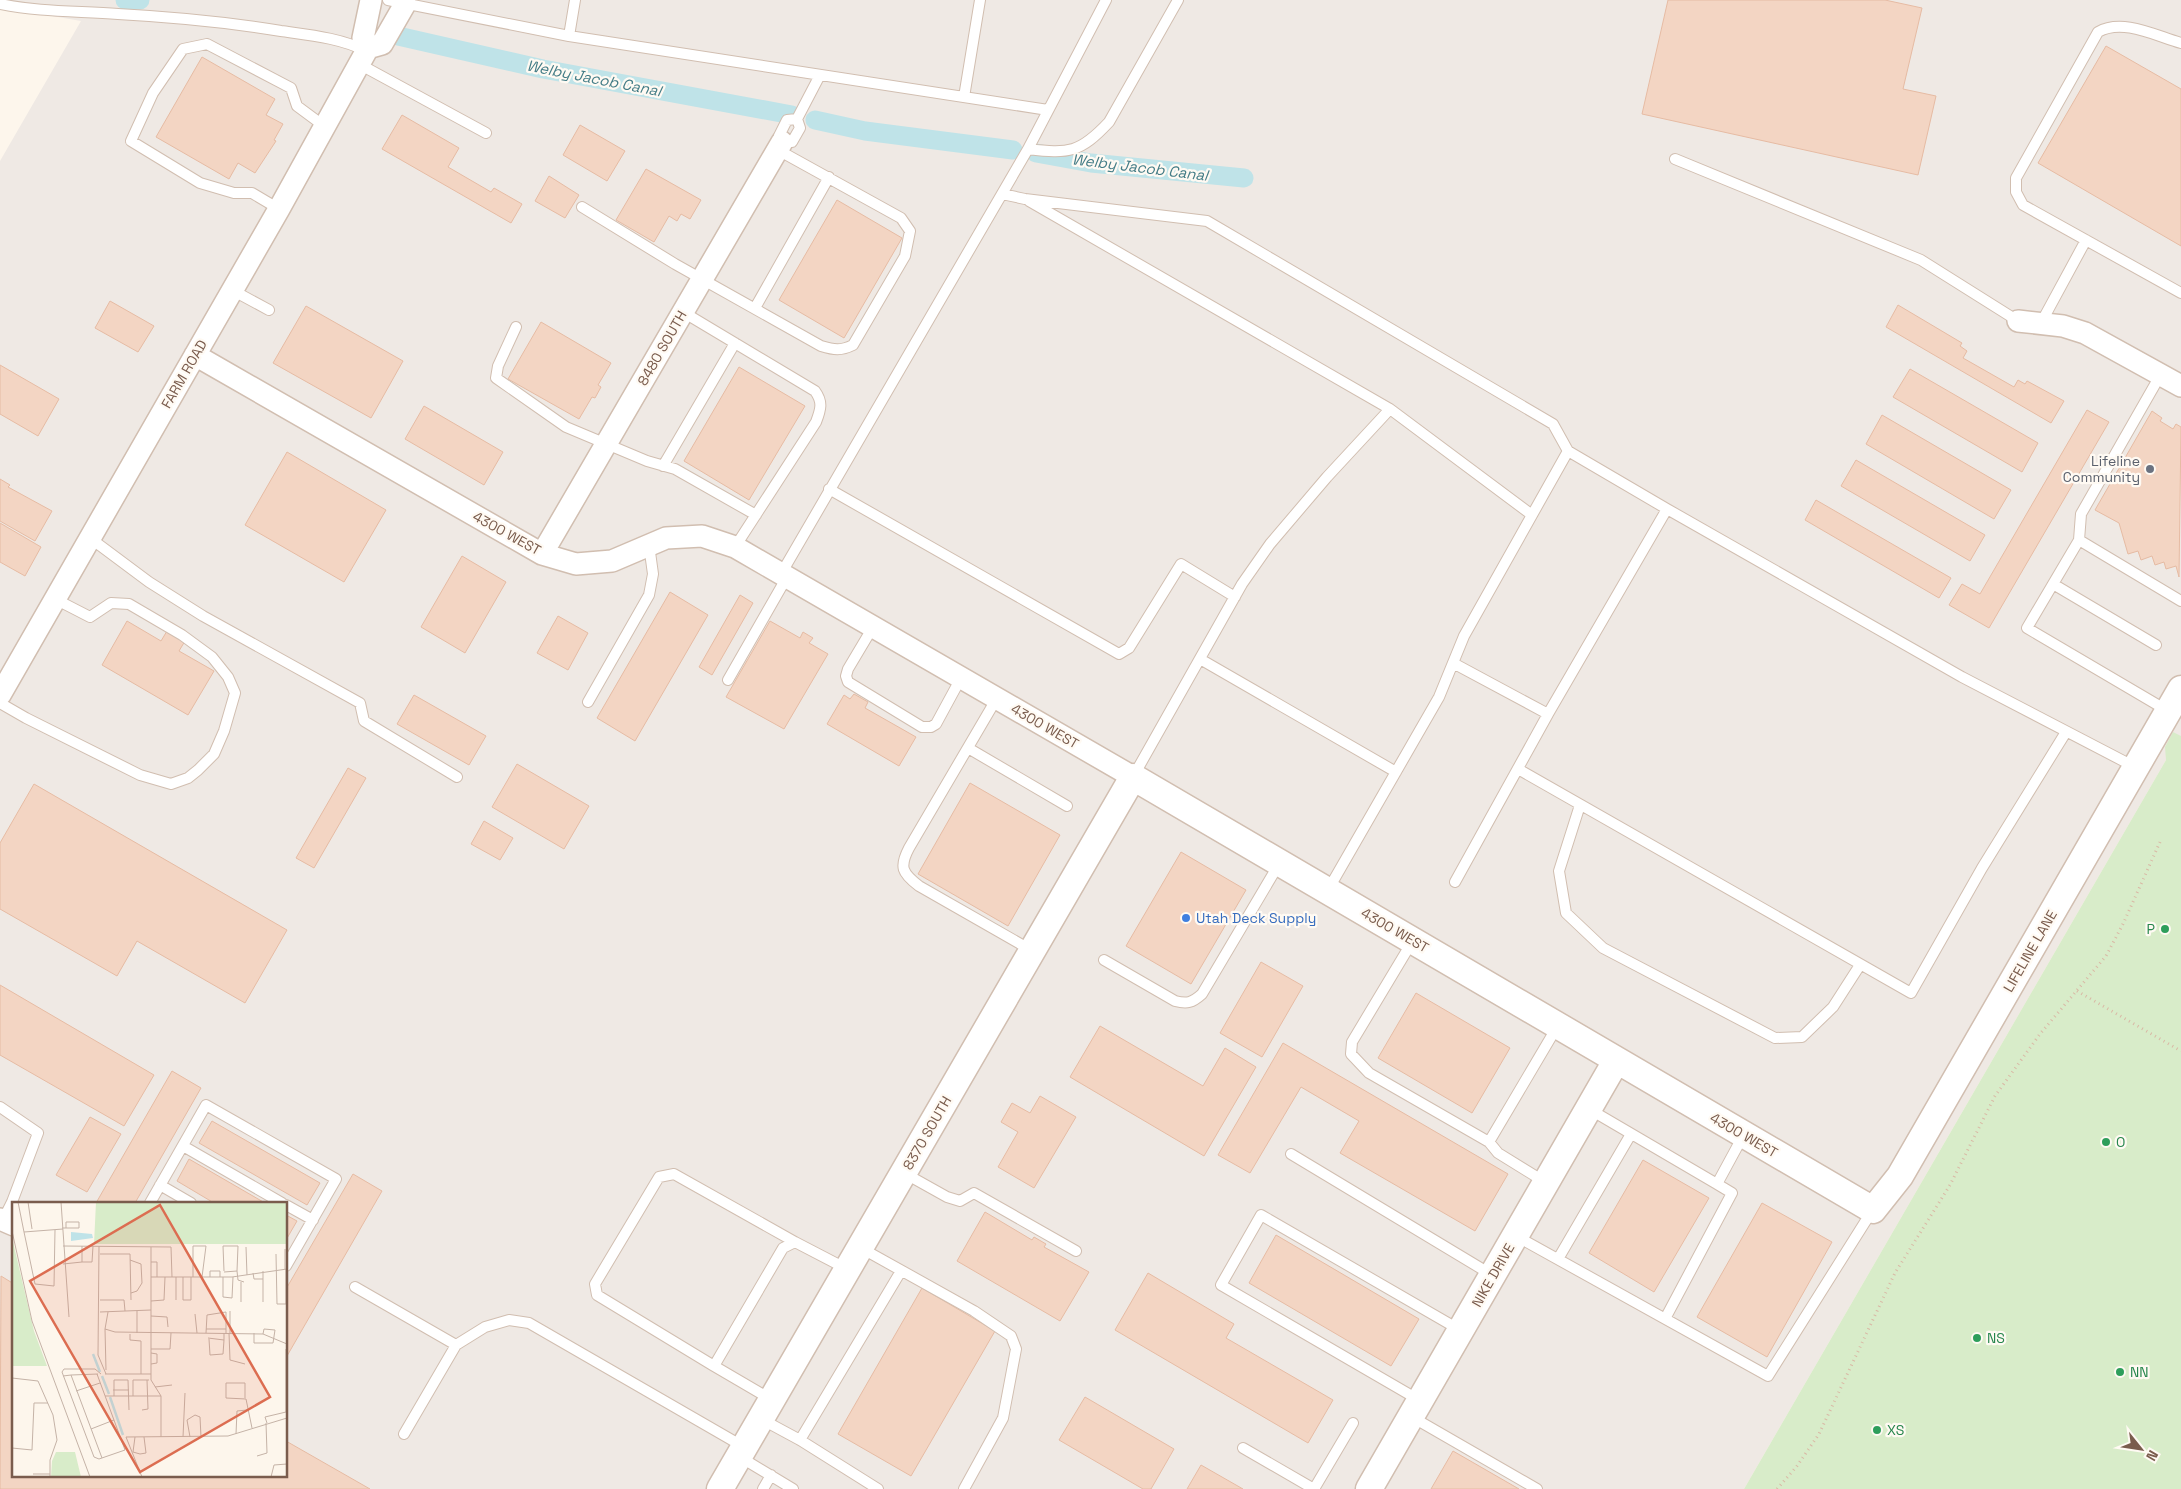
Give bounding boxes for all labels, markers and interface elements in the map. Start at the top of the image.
water label: Welby Jacob Canal [525,56,665,101]
water label: Welby Jacob Canal [1071,149,1211,185]
street label: 8480 SOUTH [633,307,691,389]
street label: FARM ROAD [157,336,211,412]
place label: Lifeline Community [2063,452,2140,486]
marker: Lifeline Community [2144,463,2156,475]
street label: 4300 WEST [470,507,544,559]
street label: 4300 WEST [1008,699,1082,753]
street label: 4300 WEST [1358,903,1432,957]
street label: LIFELINE LANE [1999,907,2061,995]
place label: Utah Deck Supply [1196,909,1316,927]
marker: Utah Deck Supply [1180,912,1192,924]
place label: P [2147,920,2155,938]
marker: P [2159,923,2171,935]
street label: 8370 SOUTH [899,1093,955,1173]
street label: 4300 WEST [1707,1108,1781,1162]
place label: O [2116,1133,2125,1151]
marker: O [2100,1136,2112,1148]
inset map [12,1202,288,1476]
street label: NIKE DRIVE [1468,1240,1519,1310]
place label: NS [1987,1329,2005,1347]
marker: NS [1971,1332,1983,1344]
place label: NN [2130,1363,2149,1381]
marker: NN [2114,1366,2126,1378]
place label: XS [1887,1421,1904,1439]
marker: XS [1871,1424,1883,1436]
north arrow [2116,1424,2166,1474]
text: N [2142,1447,2162,1464]

